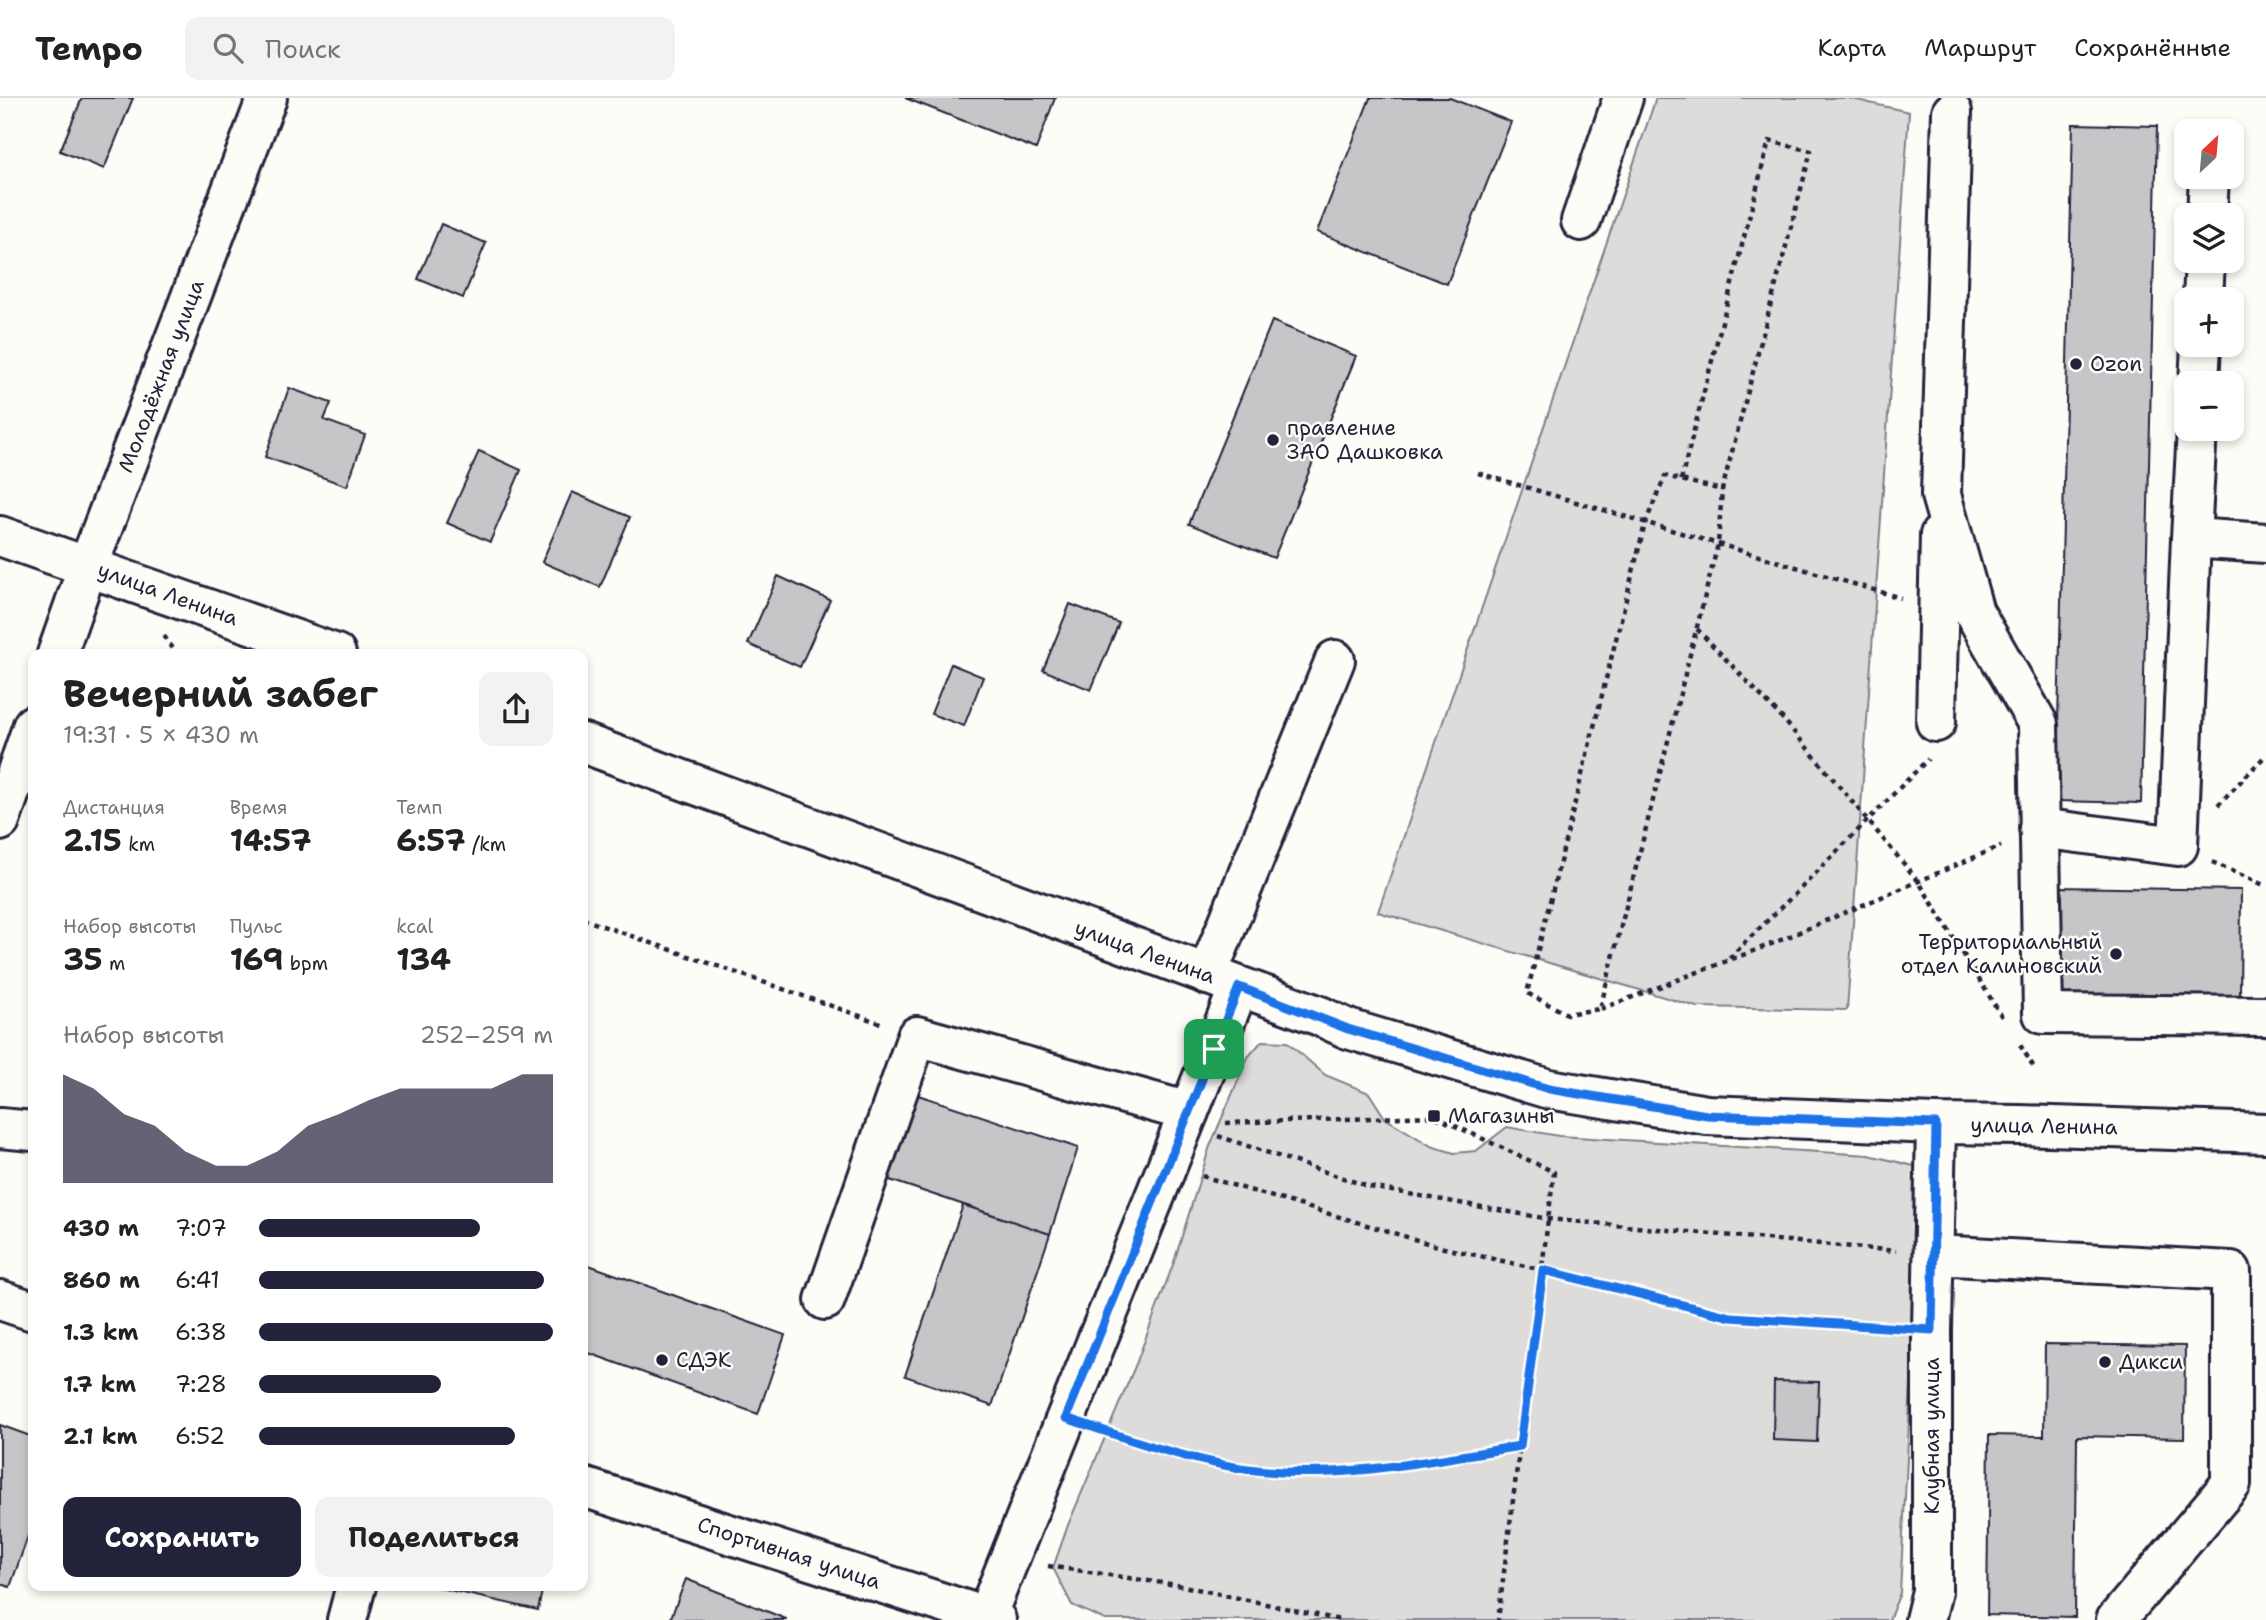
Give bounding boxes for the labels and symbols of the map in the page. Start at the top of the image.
north arrow [2174,119,2244,189]
street label: Молодёжная улица [111,276,211,476]
place label: Ozon [2090,350,2142,378]
marker: Ozon [2068,356,2084,372]
place label: правление ЗАО Дашковка [1287,414,1443,466]
marker: правление ЗАО Дашковка [1265,432,1281,448]
street label: улица Ленина [94,556,242,632]
street label: улица Ленина [1071,914,1219,990]
place label: Территориальный отдел Калиновский [1901,928,2102,980]
marker: Территориальный отдел Калиновский [2108,946,2124,962]
pin [1184,1019,1244,1079]
place label: Магазины [1448,1102,1554,1130]
marker: Магазины [1426,1108,1442,1124]
street label: улица Ленина [1970,1111,2118,1141]
place label: СДЭК [676,1346,732,1374]
place label: Дикси [2119,1348,2183,1376]
marker: СДЭК [654,1352,670,1368]
marker: Дикси [2097,1354,2113,1370]
street label: Клубная улица [1918,1358,1946,1514]
street label: Спортивная улица [694,1510,884,1596]

